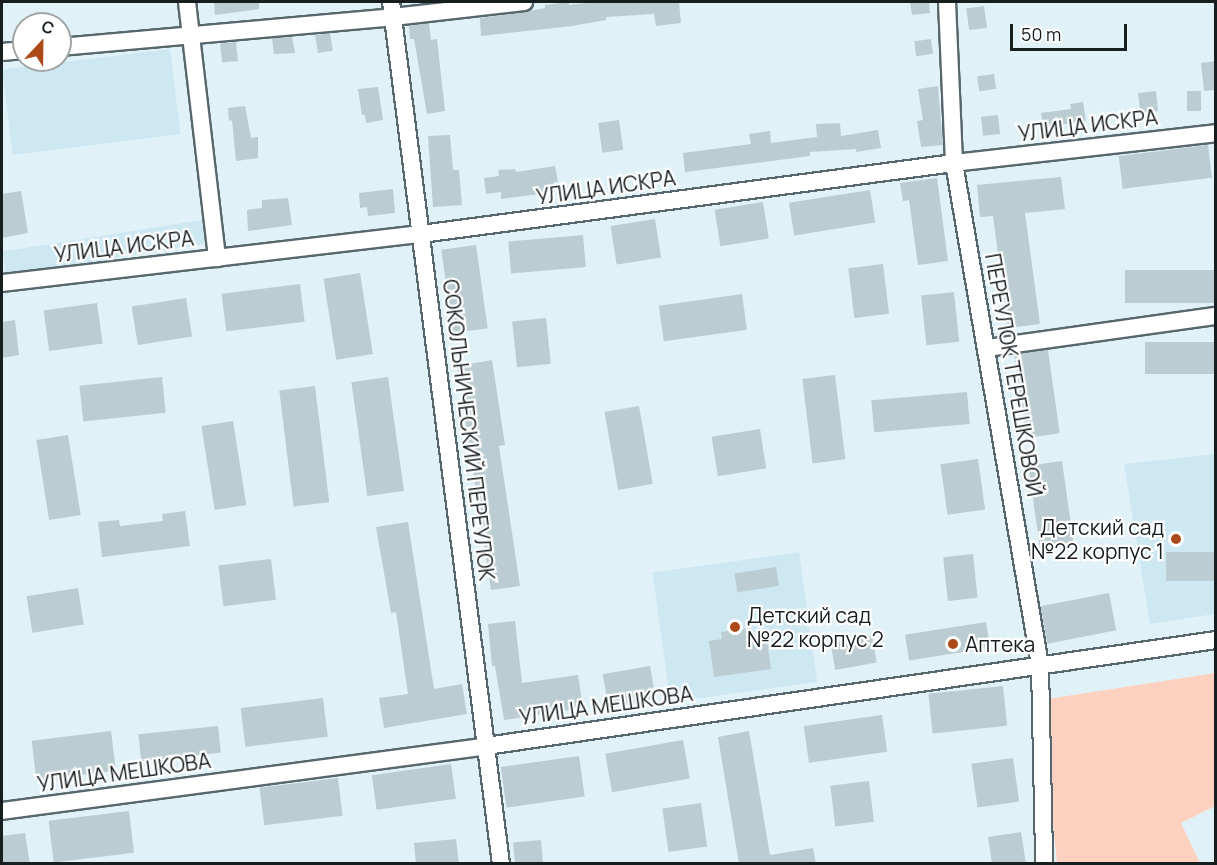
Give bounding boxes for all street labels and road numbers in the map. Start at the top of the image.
street label: УЛИЦА ИСКРА [1017,104,1159,146]
street label: УЛИЦА ИСКРА [535,165,677,209]
street label: УЛИЦА ИСКРА [53,225,195,267]
street label: ПЕРЕУЛОК ТЕРЕШКОВОЙ [980,251,1048,499]
street label: СОКОЛЬНИЧЕСКИЙ ПЕРЕУЛОК [438,278,500,582]
street label: УЛИЦА МЕШКОВА [518,680,694,730]
street label: УЛИЦА МЕШКОВА [36,747,212,797]

